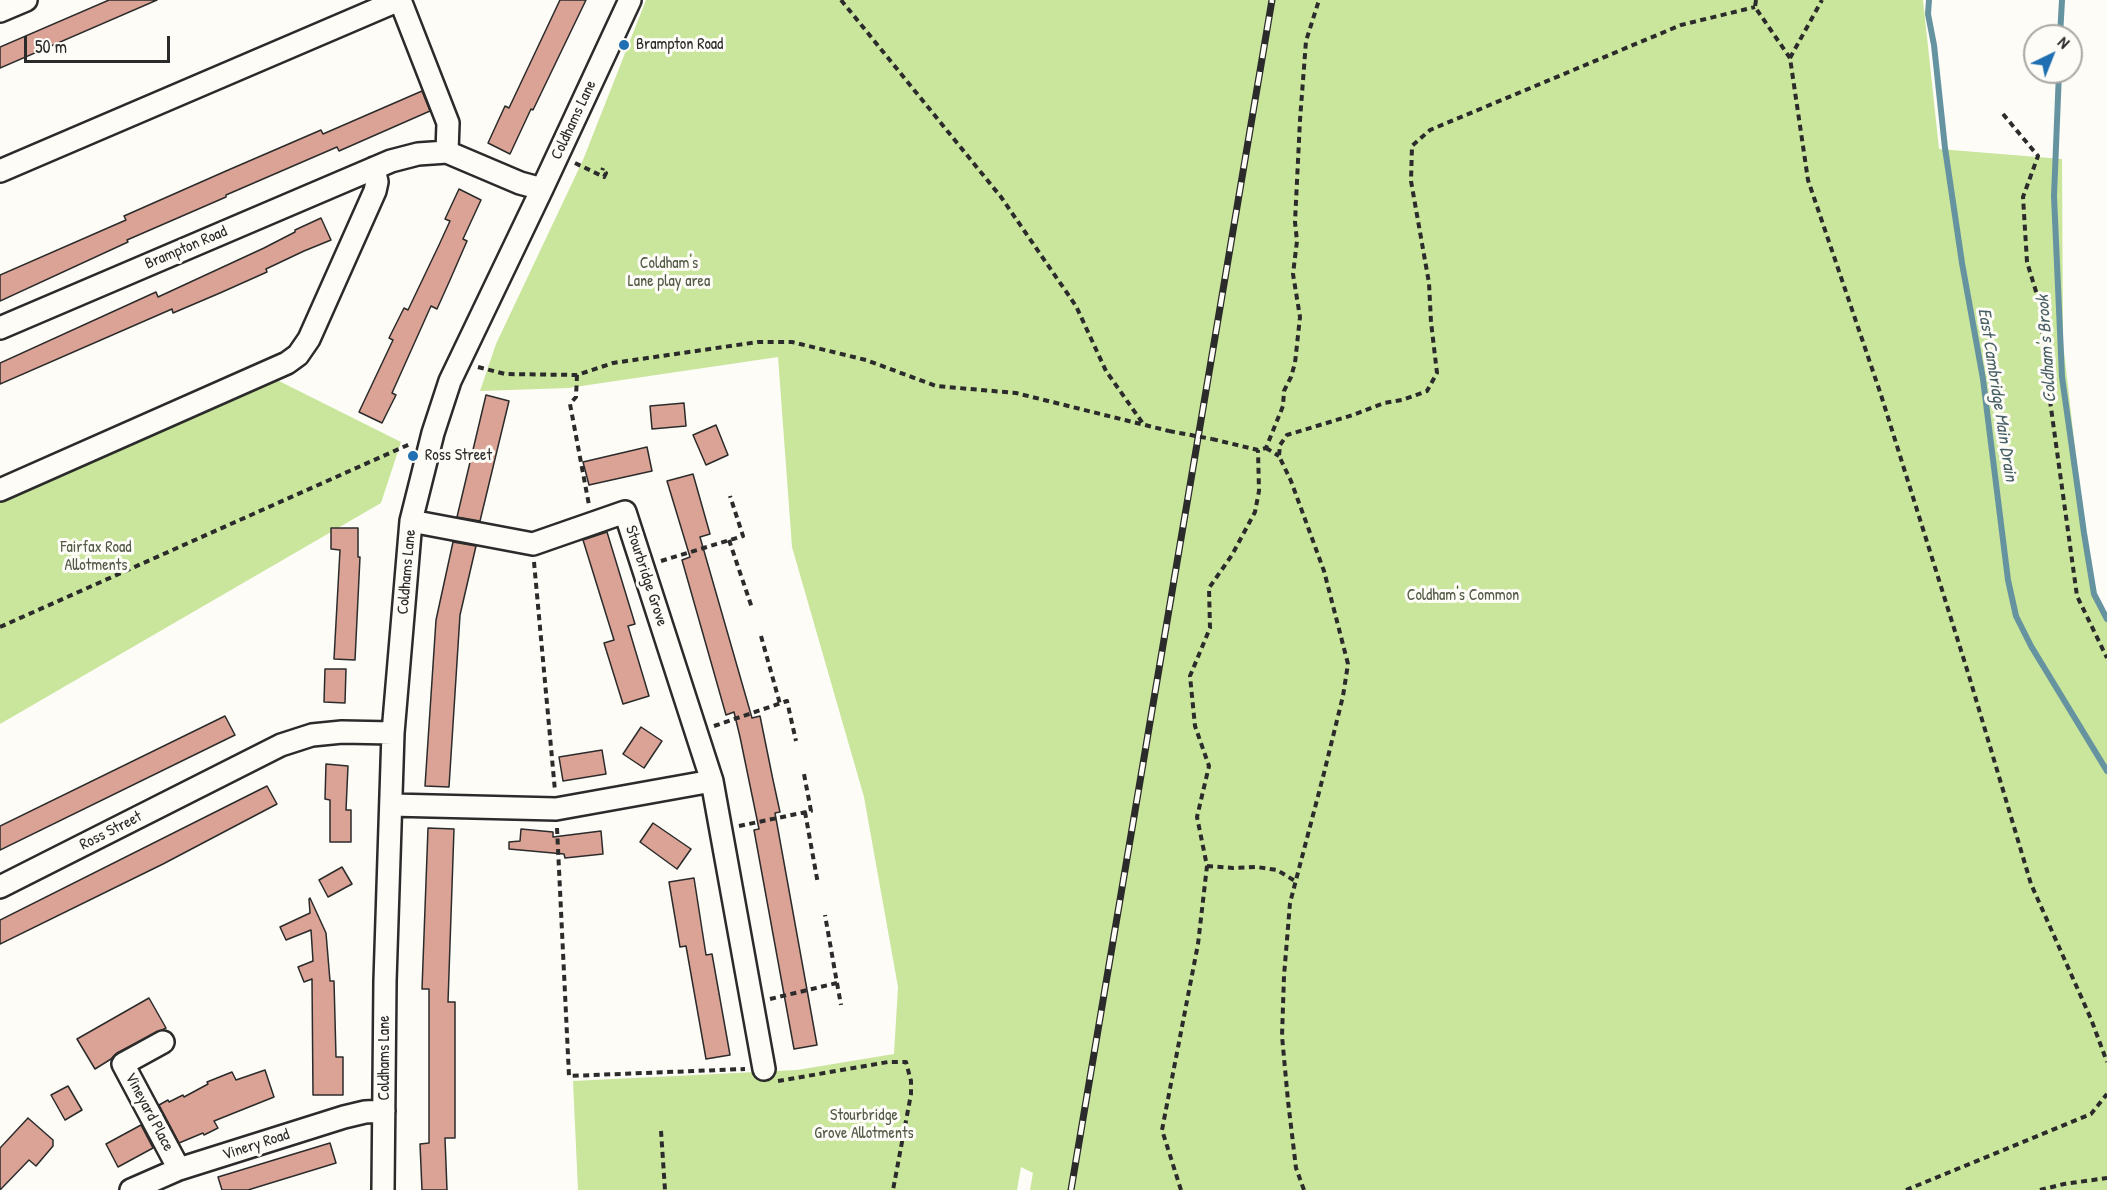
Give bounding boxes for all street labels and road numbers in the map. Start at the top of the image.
street label: Coldhams Lane [547,77,601,163]
street label: Brampton Road [142,222,230,274]
street label: Stourbridge Grove [621,523,671,629]
street label: Coldhams Lane [394,529,420,615]
street label: Ross Street [77,807,145,855]
street label: Coldhams Lane [375,1015,395,1101]
street label: Vineyard Place [120,1069,178,1155]
street label: Vinery Road [220,1125,292,1165]

